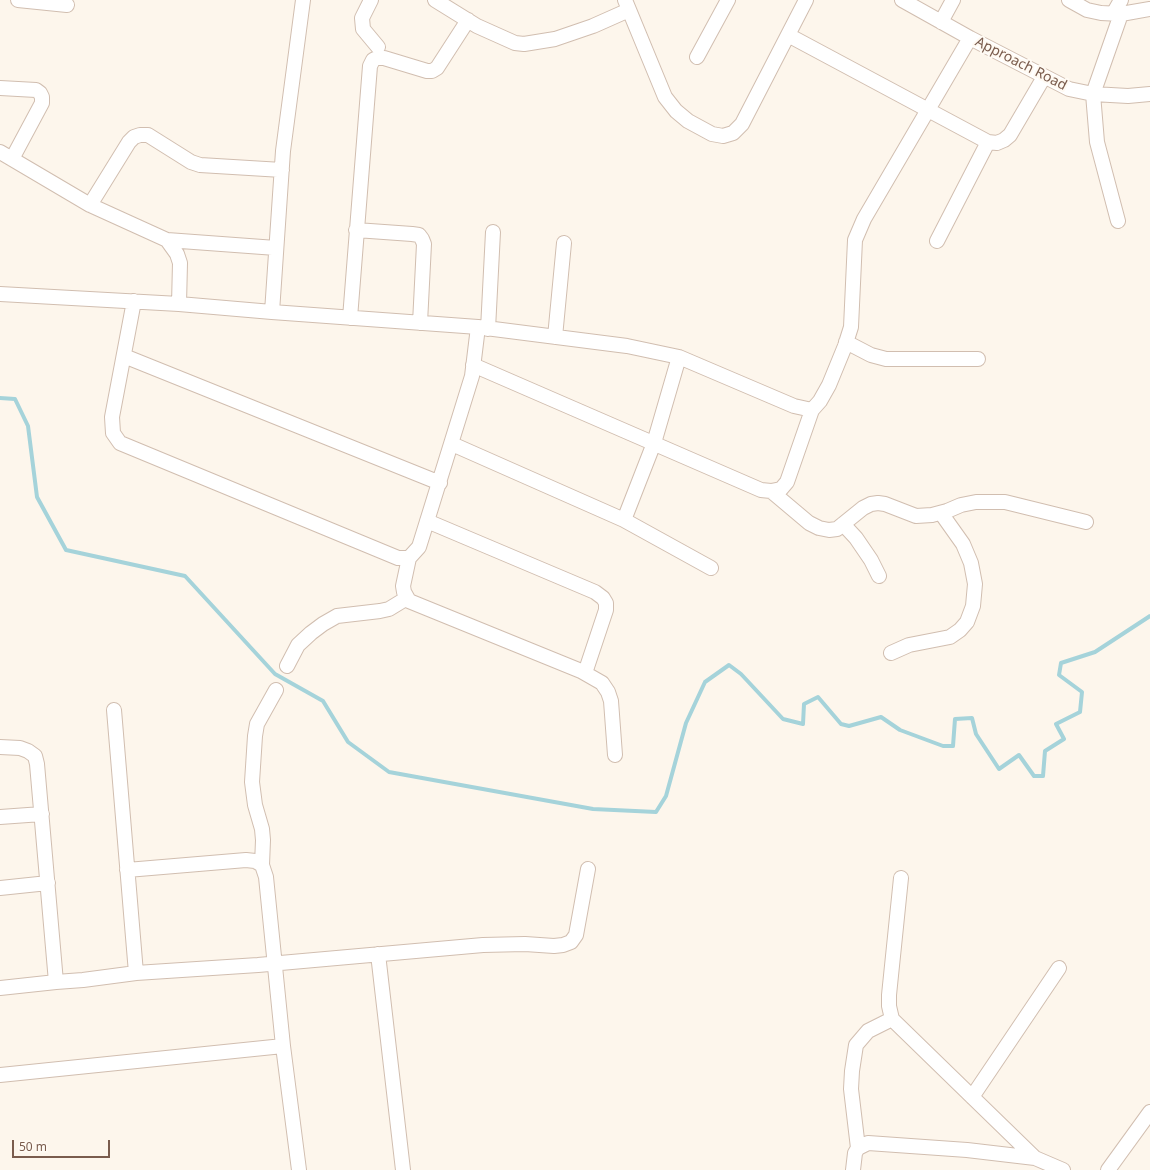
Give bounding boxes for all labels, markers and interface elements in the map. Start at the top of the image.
street label: Approach Road [972,34,1070,94]
scale bar [14,1132,112,1158]
text: 50 m [19,1138,47,1155]

